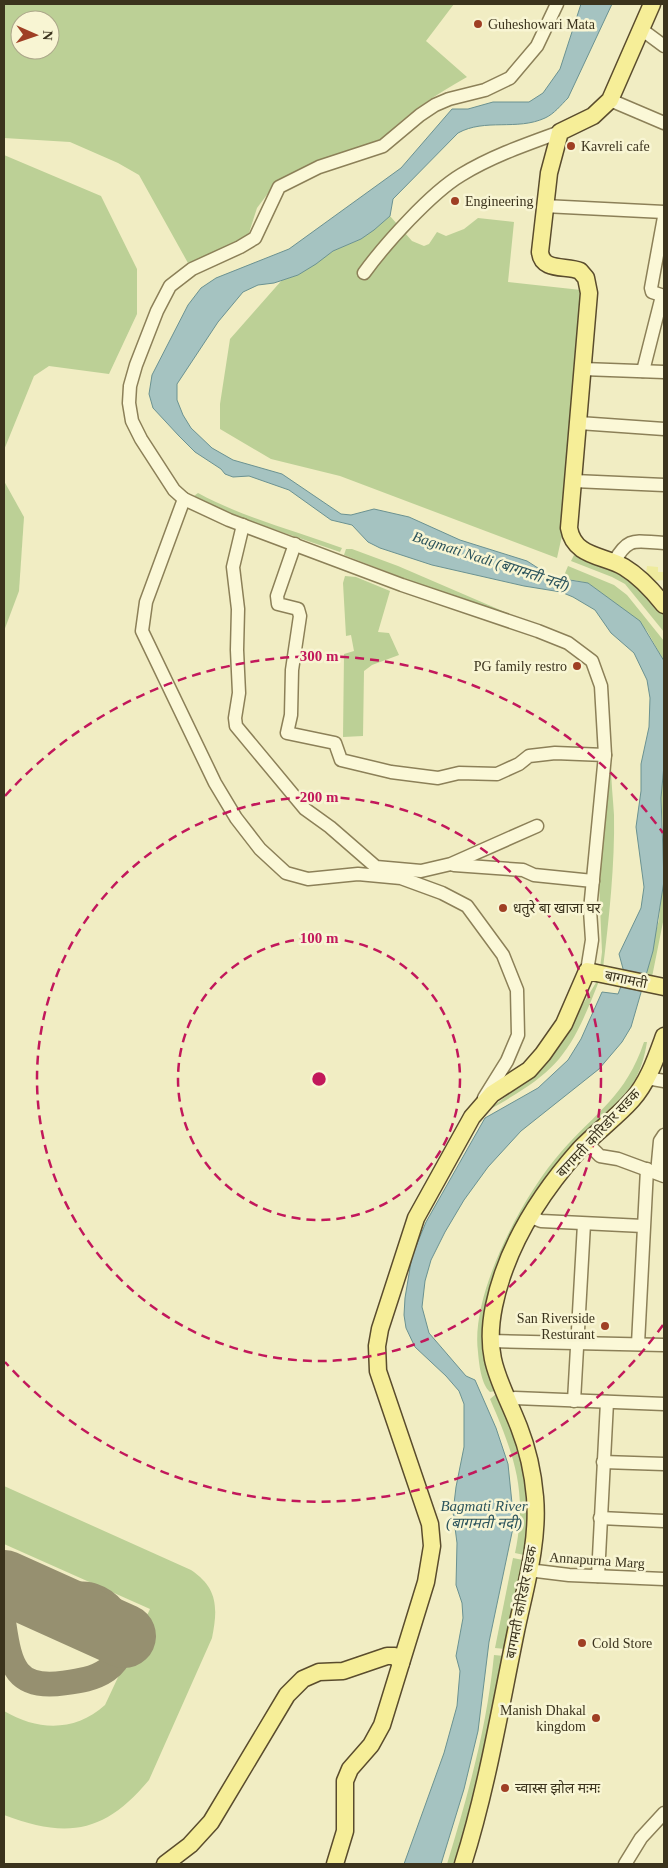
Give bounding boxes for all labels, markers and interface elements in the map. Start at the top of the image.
north arrow [10,10,60,60]
place label: Guheshowari Mata [488,17,596,32]
marker: Guheshowari Mata [472,18,484,30]
text: N [40,30,55,41]
place label: Kavreli cafe [581,139,650,154]
marker: Kavreli cafe [565,140,577,152]
place label: Engineering [465,194,533,209]
marker: Engineering [449,195,461,207]
water label: Bagmati Nadi (बागमती नदी) [410,527,572,595]
text: 300 m [300,648,339,664]
place label: PG family restro [474,659,567,674]
marker: PG family restro [571,660,583,672]
text: 200 m [300,789,339,805]
place label: धतुरे बा खाजा घर [513,899,601,918]
marker: धतुरे बा खाजा घर [497,902,509,914]
text: 100 m [300,930,339,946]
street label: बागामती [603,967,649,991]
centre of rings [310,1070,328,1088]
street label: बागमती कोरिडोर सडक [553,1085,643,1180]
place label: San Riverside Resturant [517,1311,595,1342]
marker: San Riverside Resturant [599,1320,611,1332]
water label: Bagmati River (बागमती नदी) [440,1498,528,1532]
street label: बागमती कोरिडोर सडक [502,1544,540,1660]
street label: Annapurna Marg [549,1550,645,1571]
place label: Cold Store [592,1636,652,1651]
marker: Cold Store [576,1637,588,1649]
place label: Manish Dhakal kingdom [500,1703,586,1734]
marker: Manish Dhakal kingdom [590,1712,602,1724]
place label: च्वास्स झोल मःमः [515,1780,601,1796]
marker: च्वास्स झोल मःमः [499,1782,511,1794]

